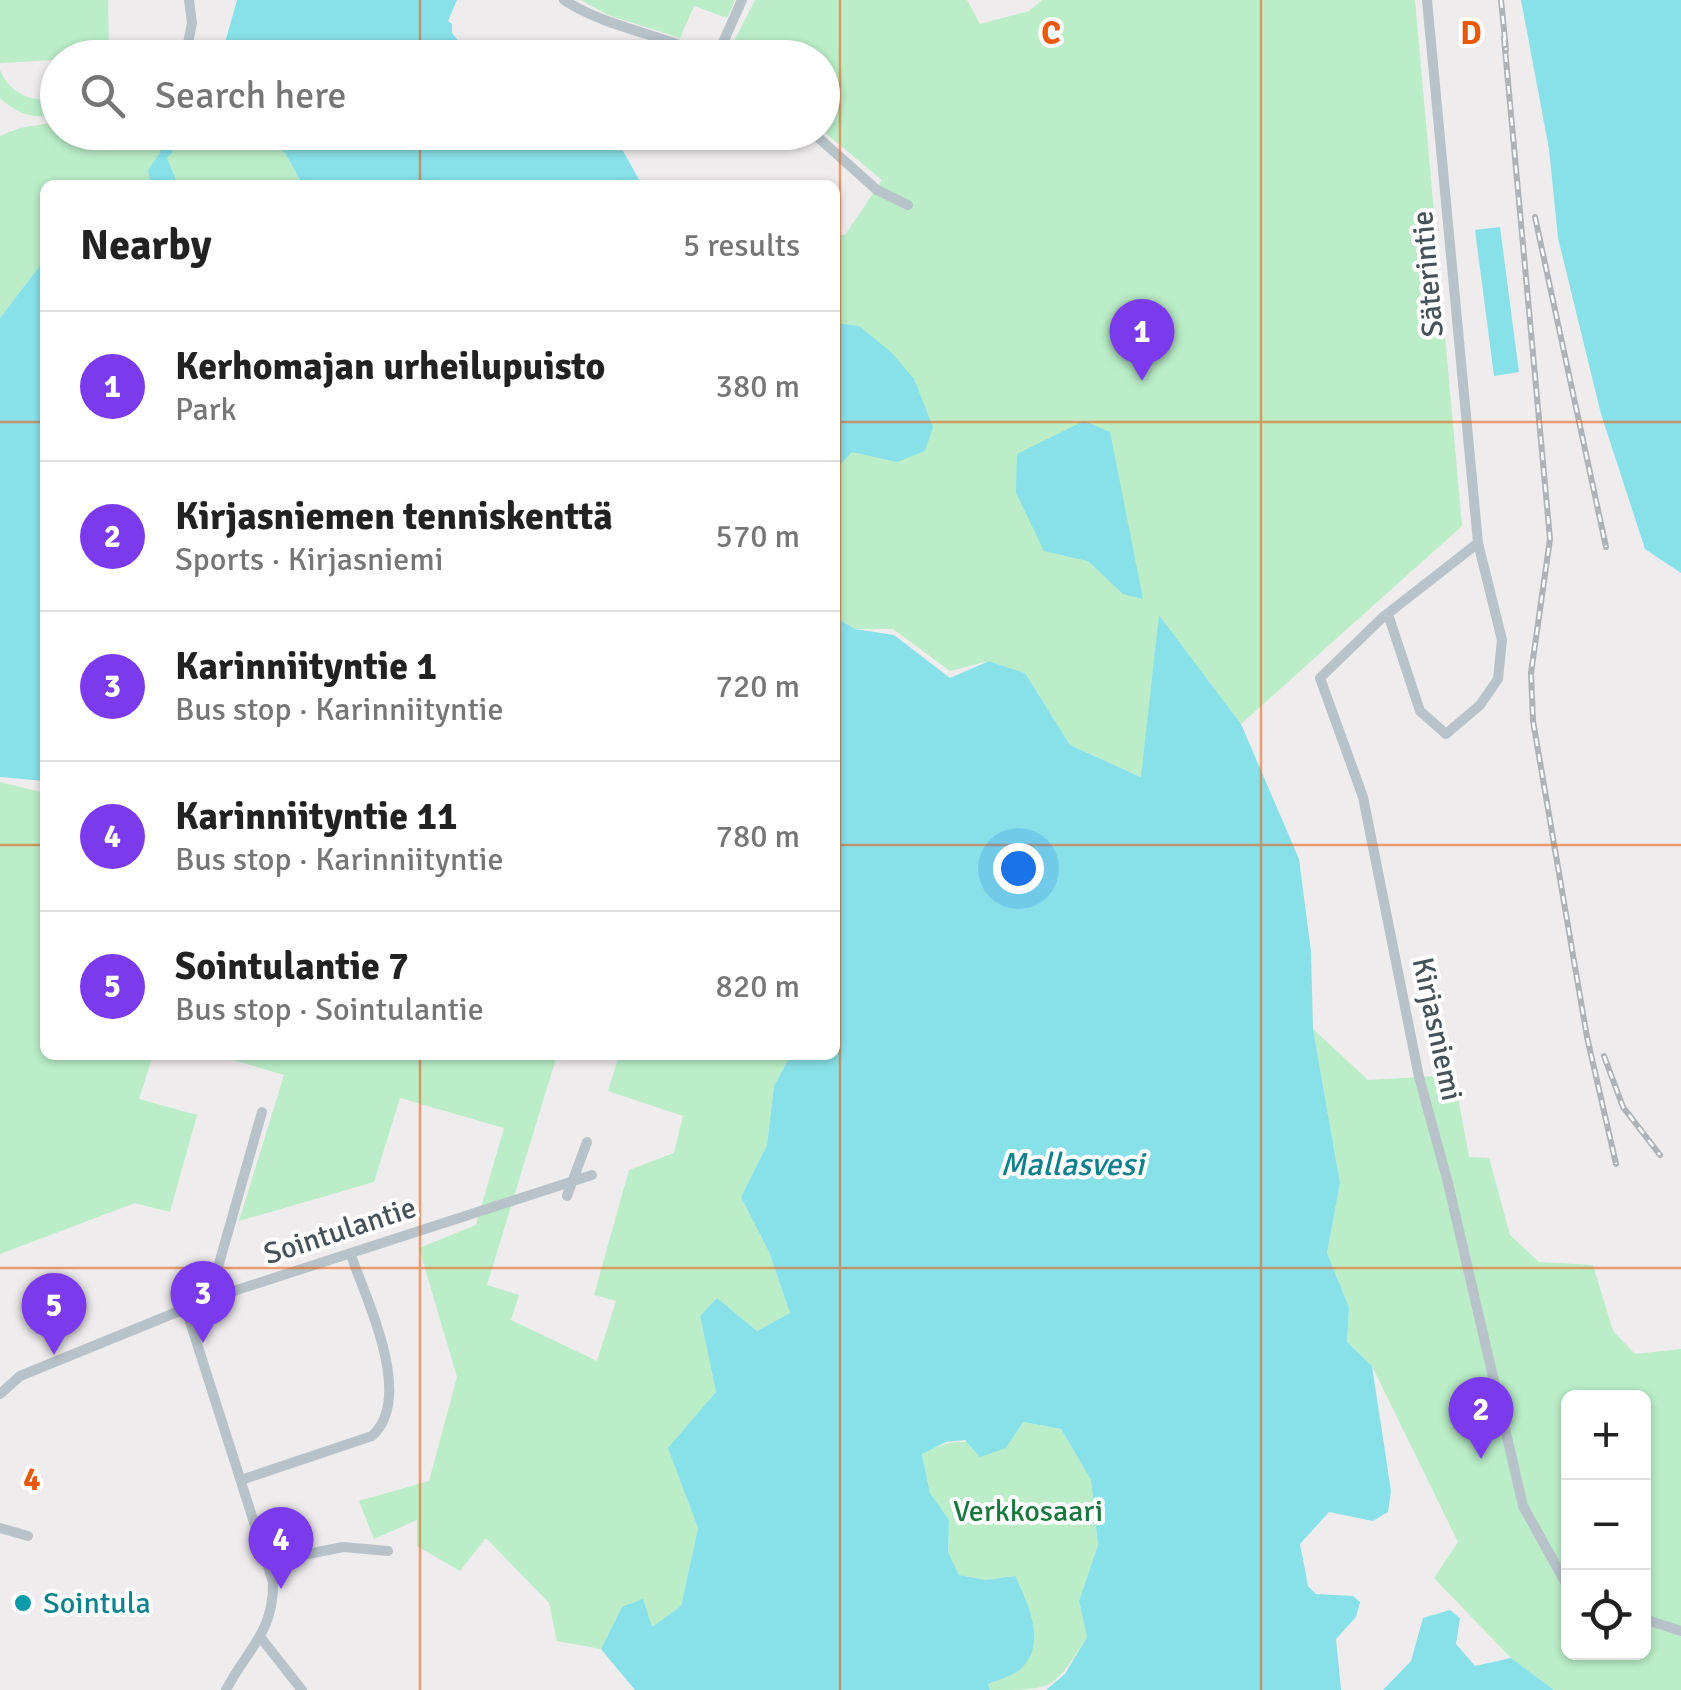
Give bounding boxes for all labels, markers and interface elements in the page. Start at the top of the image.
text: C [1041,14,1061,53]
text: D [1460,14,1482,53]
search box [40,40,840,150]
icon: search [75,68,130,123]
text: Search here [155,72,347,119]
street label: Säterintie [1404,209,1452,339]
text: Nearby [80,220,212,271]
text: 5 results [683,226,800,265]
pin: 1 [1110,298,1174,381]
text: Kerhomajan urheilupuisto [175,343,605,390]
text: 1 [104,367,121,406]
text: 380 m [716,367,800,406]
text: Park [175,390,237,429]
text: Kirjasniemen tenniskenttä [175,493,613,540]
text: 2 [104,517,121,556]
text: 570 m [716,517,800,556]
text: Sports · Kirjasniemi [175,540,443,579]
text: Karinniityntie 1 [175,643,437,690]
text: 3 [104,667,121,706]
text: 720 m [716,667,800,706]
text: Bus stop · Karinniityntie [175,690,504,729]
text: Karinniityntie 11 [175,793,457,840]
text: 4 [104,817,121,856]
text: 780 m [716,817,800,856]
text: Bus stop · Karinniityntie [175,840,504,879]
your location [993,843,1044,894]
text: Sointulantie 7 [175,943,409,990]
street label: Kirjasniemi [1404,954,1470,1104]
text: 5 [104,967,121,1006]
text: 820 m [716,967,800,1006]
text: Bus stop · Sointulantie [175,990,484,1029]
water label: Mallasvesi [1000,1145,1147,1184]
street label: Sointulantie [259,1189,421,1273]
pin: 3 [170,1260,236,1343]
pin: 5 [22,1272,86,1355]
pin: 2 [1448,1376,1514,1459]
map controls [1561,1390,1651,1660]
button: + [1561,1390,1651,1480]
text: 4 [23,1460,41,1499]
button: − [1561,1480,1651,1570]
park label: Verkkosaari [953,1493,1103,1530]
pin: 4 [248,1506,314,1589]
button: locate [1561,1570,1651,1660]
place label: Sointula [43,1585,151,1622]
marker: Sointula [12,1592,34,1614]

